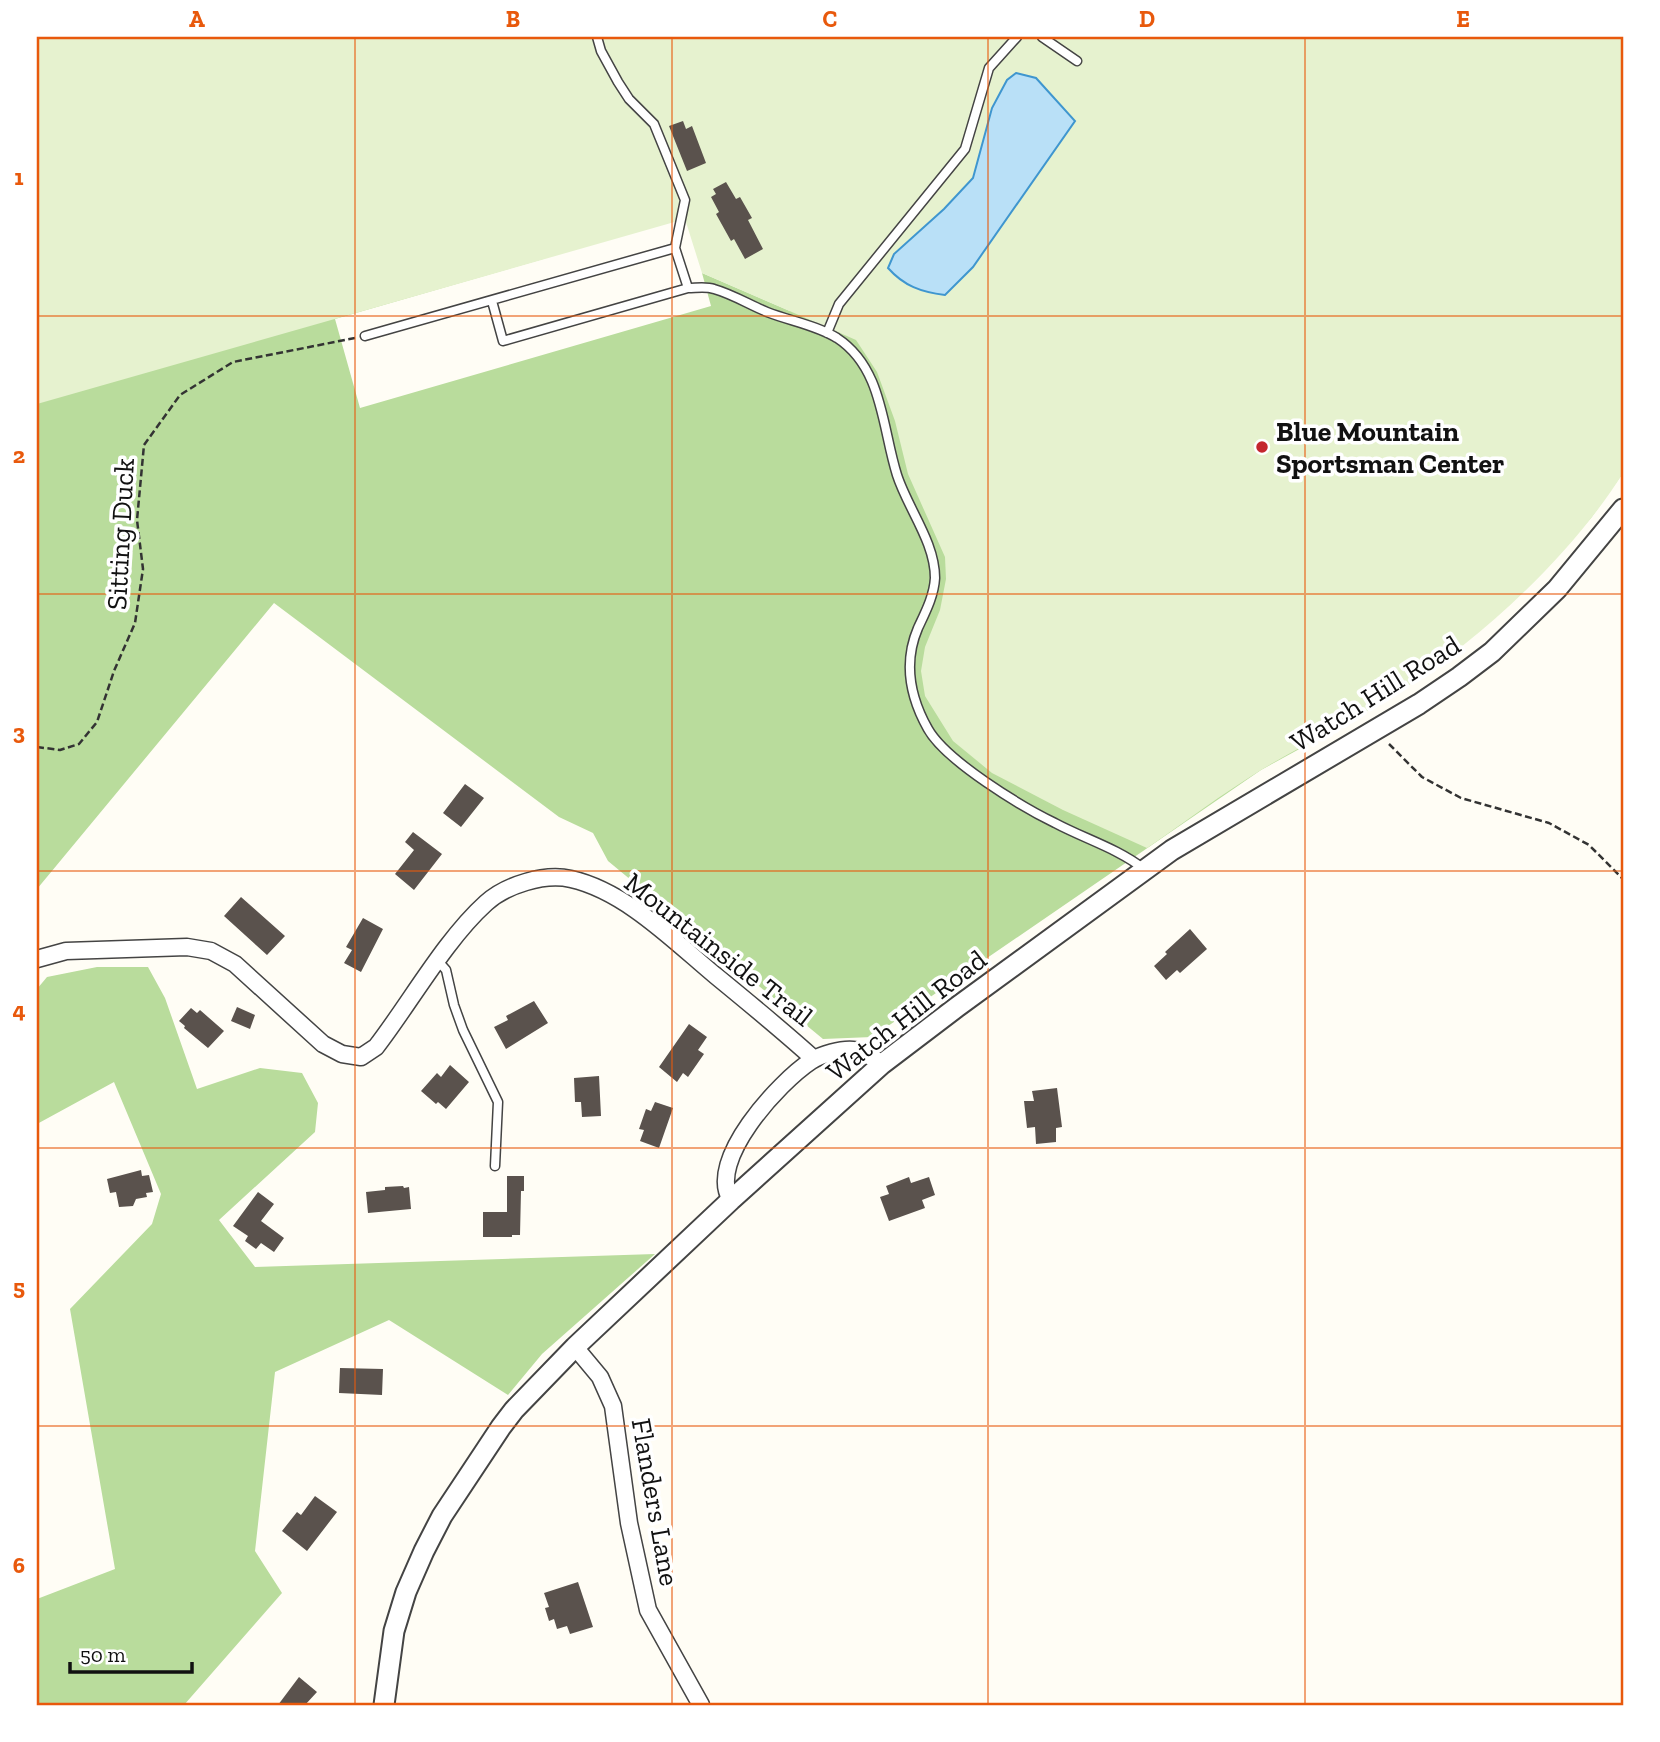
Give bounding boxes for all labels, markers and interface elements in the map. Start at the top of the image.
text: A [189,5,205,33]
text: B [506,5,520,33]
text: C [823,5,837,33]
text: D [1139,5,1155,33]
text: E [1456,5,1470,33]
text: 1 [14,163,24,191]
place label: Blue Mountain Sportsman Center [1276,415,1504,480]
marker: Blue Mountain Sportsman Center [1254,439,1270,455]
text: 2 [13,441,25,469]
street label: Sitting Duck [100,457,141,611]
street label: Watch Hill Road [1284,628,1466,759]
text: 3 [13,718,25,746]
street label: Mountainside Trail [618,866,819,1033]
street label: Watch Hill Road [820,943,993,1088]
text: 4 [12,996,26,1024]
text: 5 [13,1273,25,1301]
street label: Flanders Lane [625,1416,686,1588]
text: 6 [13,1551,25,1579]
scale bar [70,1630,192,1674]
text: 50 m [80,1642,126,1667]

